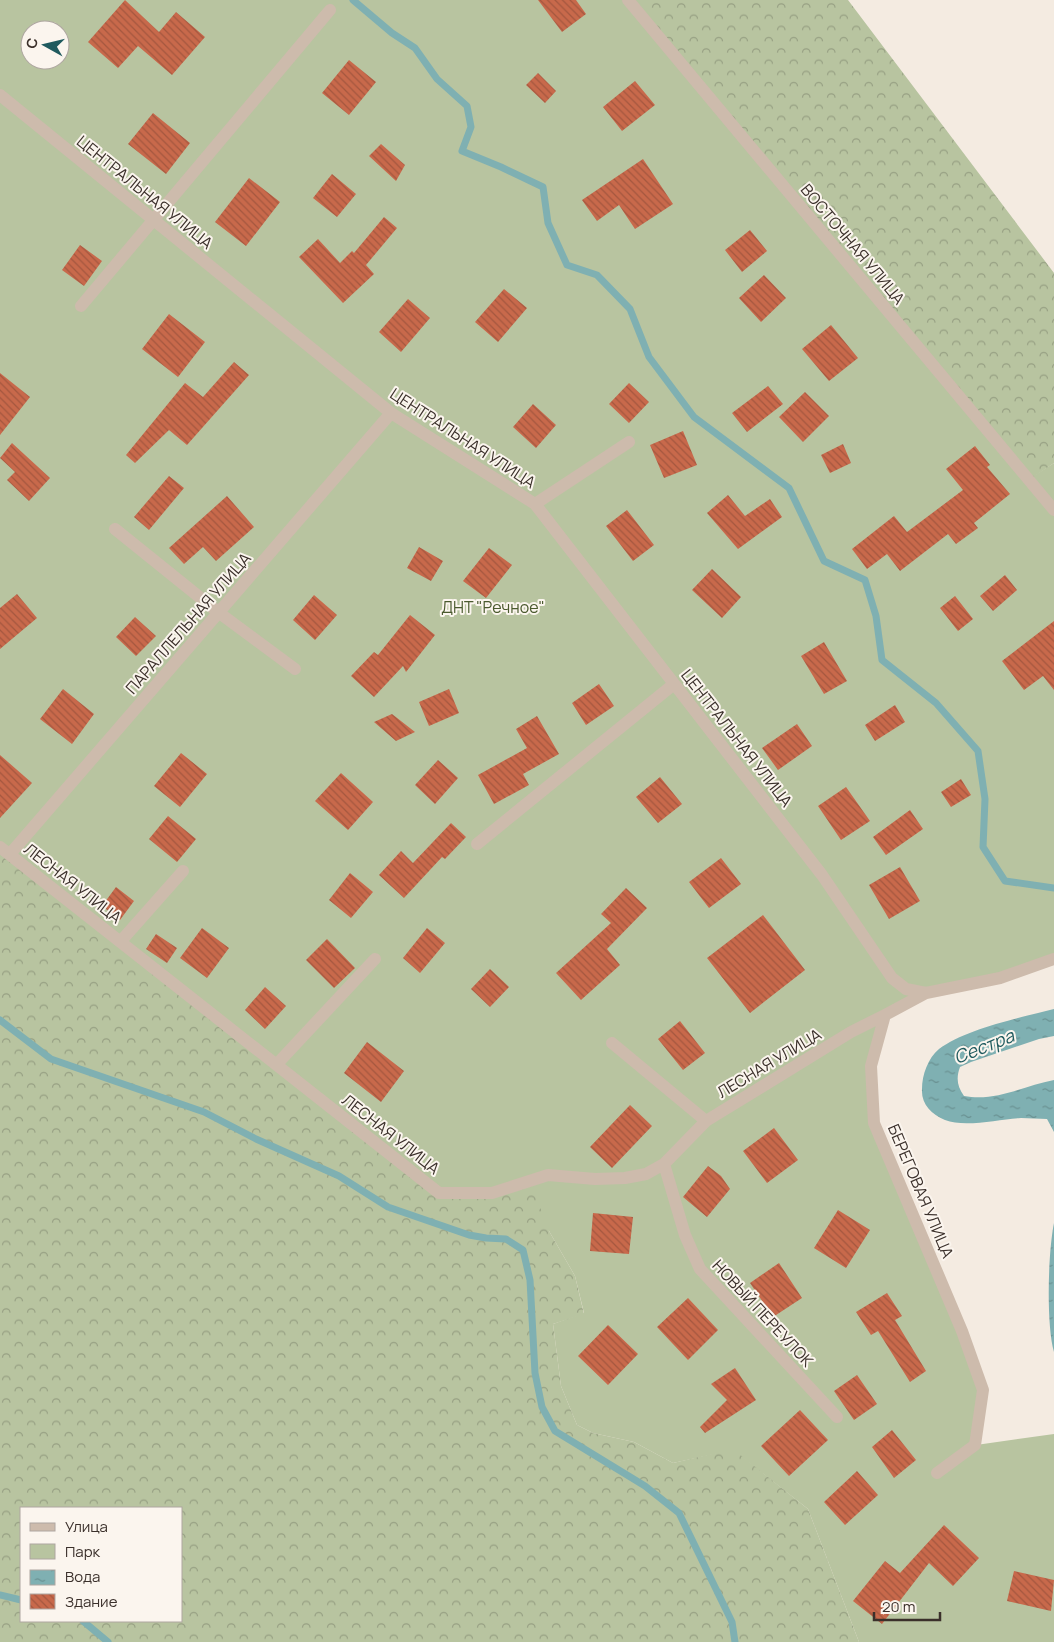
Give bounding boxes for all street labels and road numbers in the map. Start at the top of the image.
street label: ЦЕНТРАЛЬНАЯ УЛИЦА [72,130,218,254]
street label: ВОСТОЧНАЯ УЛИЦА [796,179,910,309]
street label: ЦЕНТРАЛЬНАЯ УЛИЦА [386,383,540,493]
street label: ПАРАЛЛЕЛЬНАЯ УЛИЦА [120,548,256,698]
street label: ЦЕНТРАЛЬНАЯ УЛИЦА [676,665,798,811]
street label: ЛЕСНАЯ УЛИЦА [20,838,126,928]
street label: ЛЕСНАЯ УЛИЦА [713,1023,825,1103]
street label: ЛЕСНАЯ УЛИЦА [338,1089,444,1179]
street label: БЕРЕГОВАЯ УЛИЦА [883,1121,959,1261]
street label: НОВЫЙ ПЕРЕУЛОК [707,1255,819,1372]

